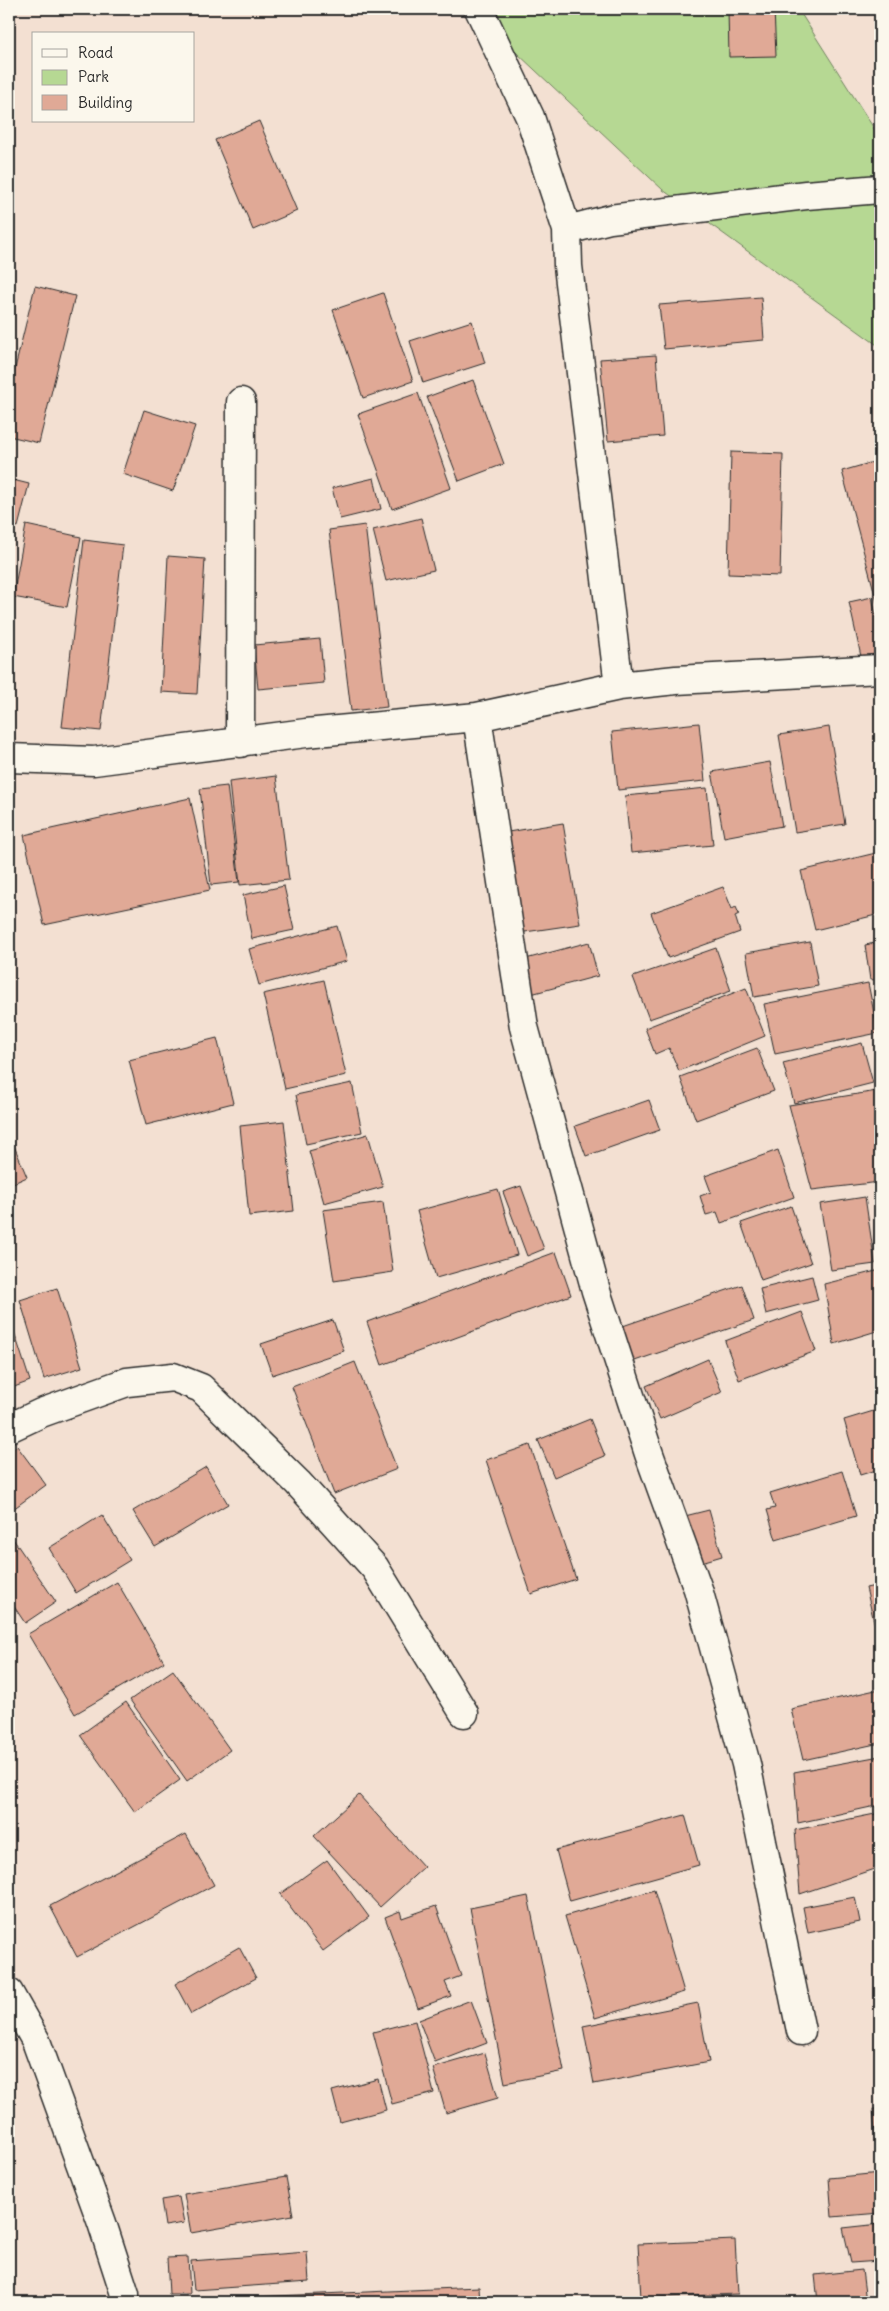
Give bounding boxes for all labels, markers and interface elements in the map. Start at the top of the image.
legend [32,32,195,122]
text: Road [78,43,113,62]
text: Park [78,67,109,86]
text: Building [78,93,133,112]

